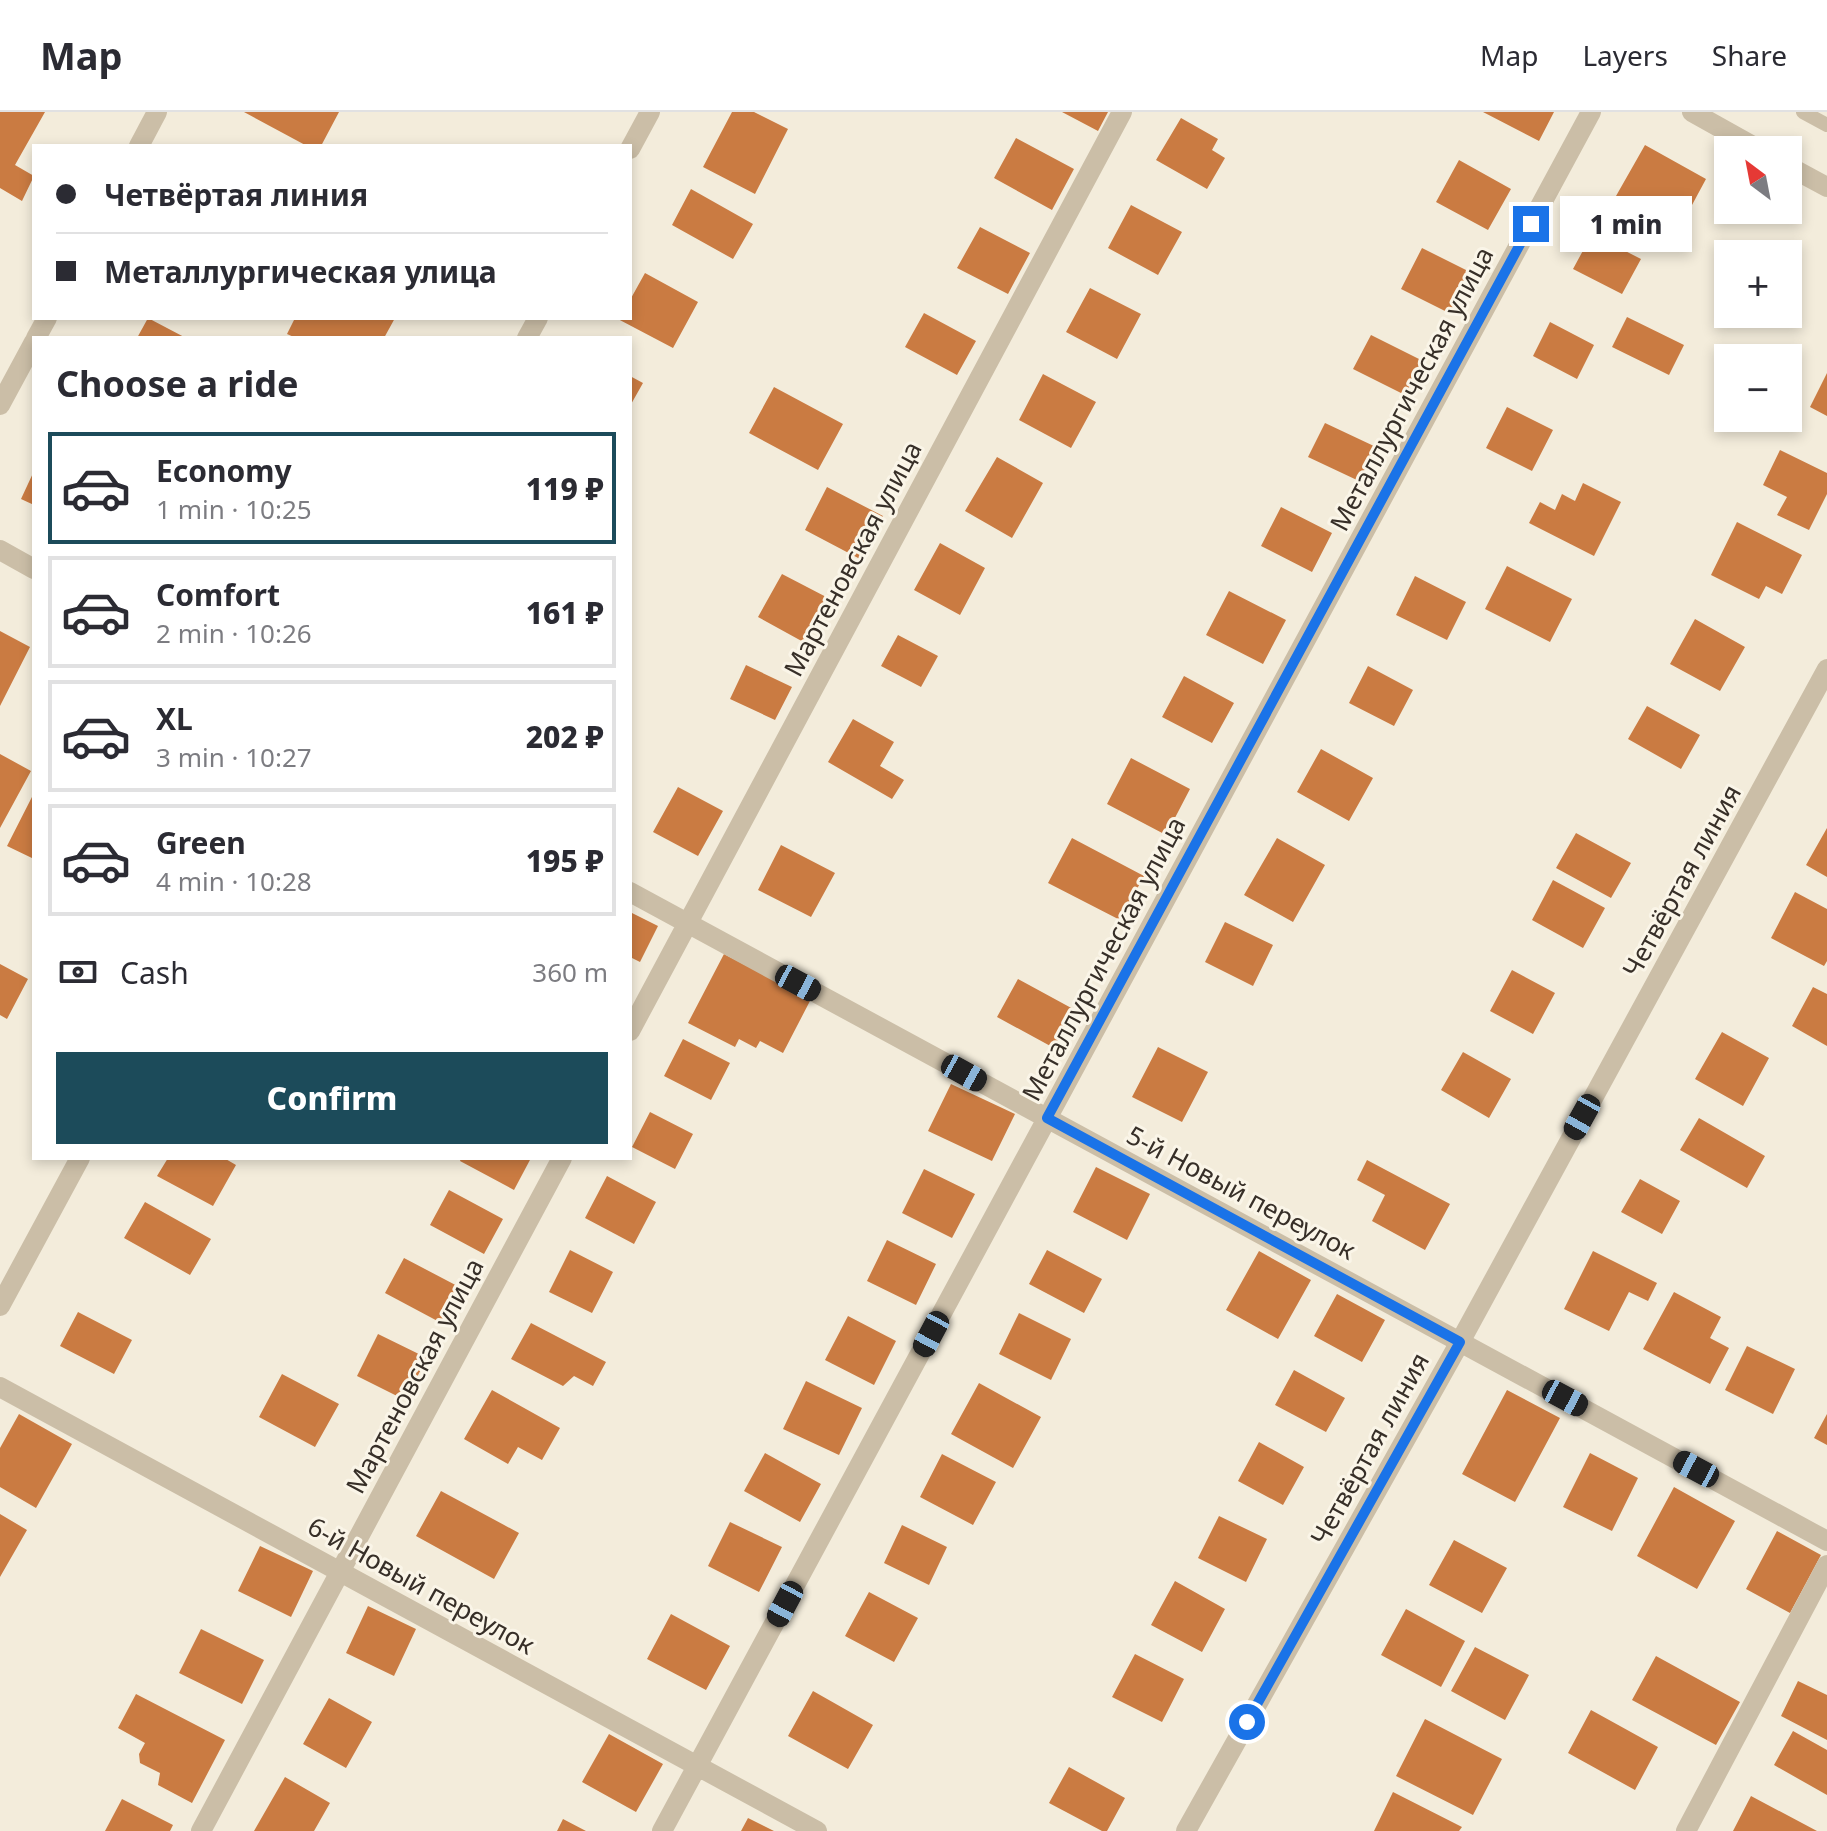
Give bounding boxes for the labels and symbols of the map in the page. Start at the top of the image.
north arrow [1714,136,1802,224]
callout: 1 min [1559,196,1691,252]
route end [1513,206,1549,242]
street label: Металлургическая улица [1321,240,1501,537]
street label: Мартеновская улица [775,434,929,683]
street label: Четвёртая линия [1613,778,1749,983]
street label: Металлургическая улица [1013,810,1193,1107]
car [771,961,825,1005]
car [937,1051,991,1095]
car [1560,1090,1604,1144]
street label: 5-й Новый переулок [1121,1117,1362,1268]
street label: Мартеновская улица [337,1251,491,1500]
car [909,1307,953,1361]
street label: Четвёртая линия [1301,1346,1437,1551]
car [1538,1376,1592,1420]
car [1669,1447,1723,1491]
street label: 6-й Новый переулок [302,1508,541,1663]
car [763,1577,807,1631]
route start [1229,1704,1265,1740]

